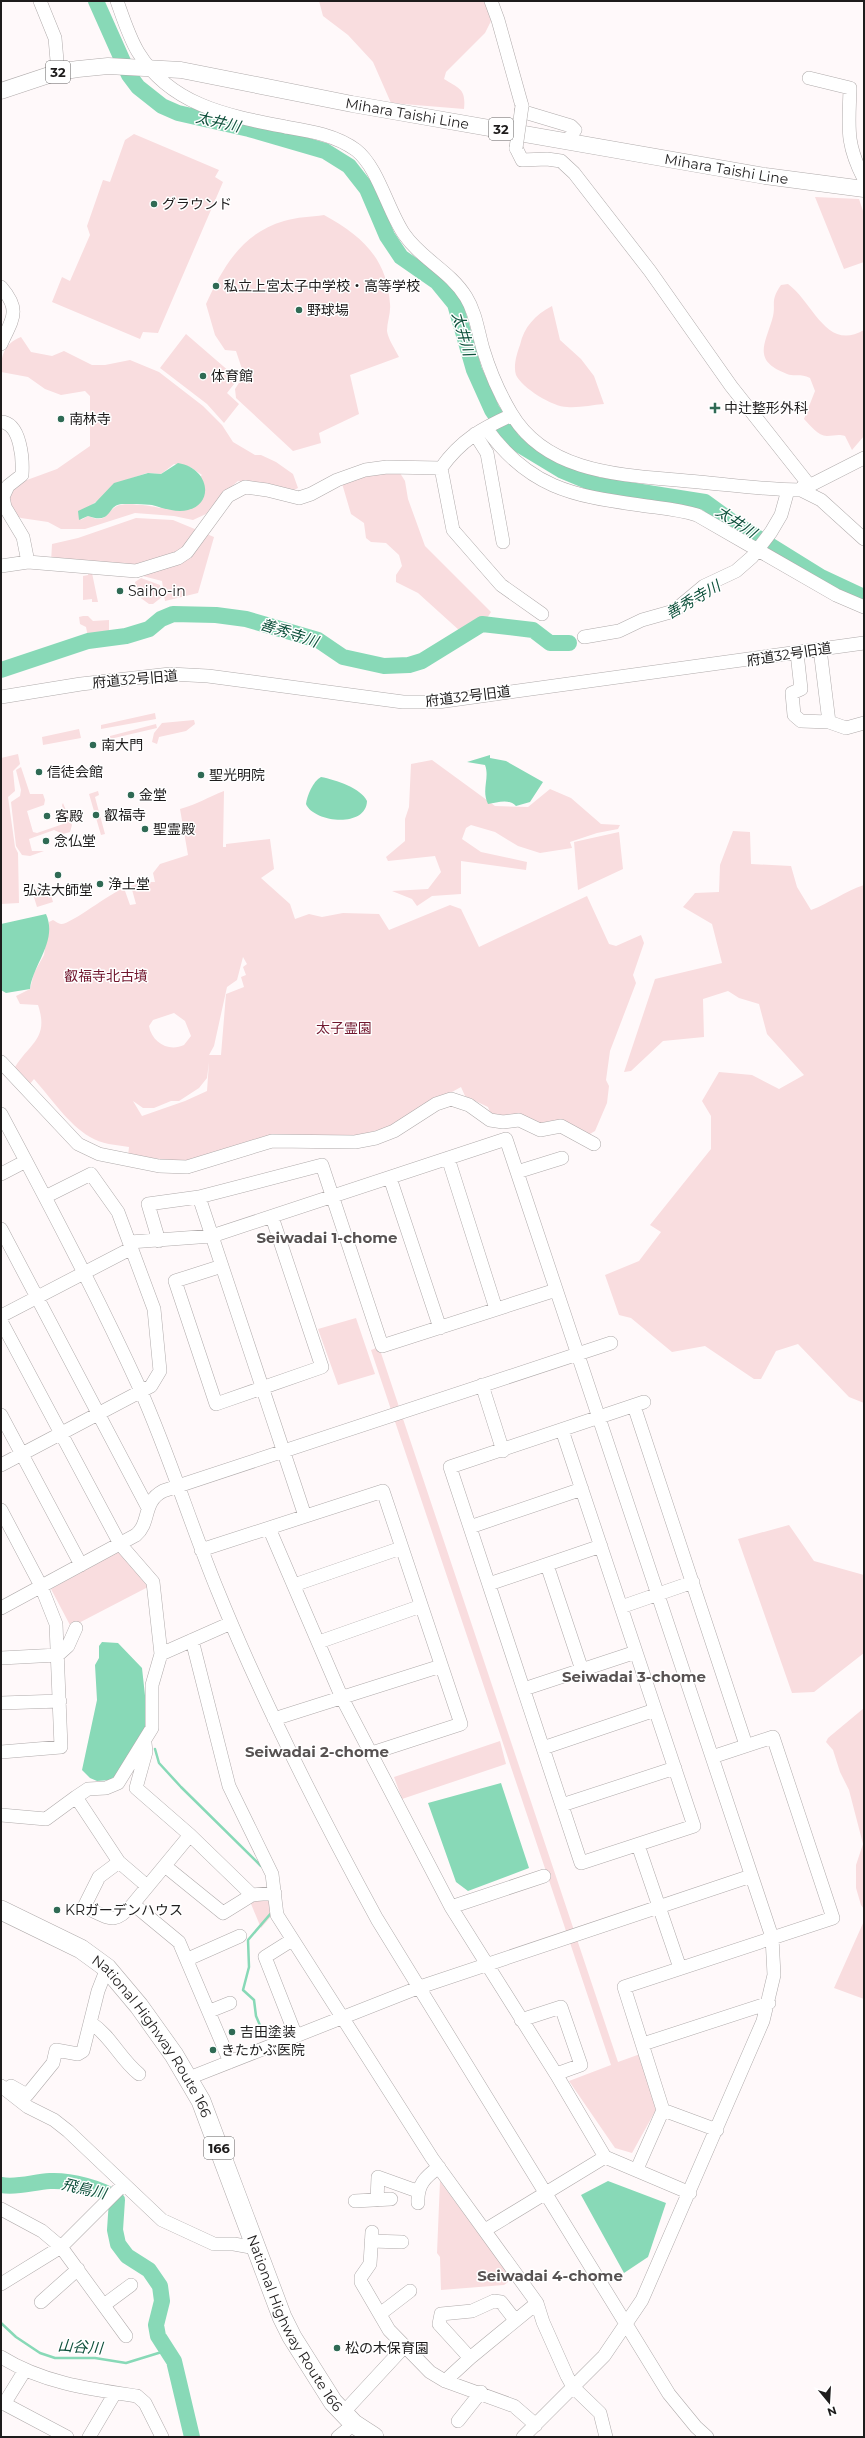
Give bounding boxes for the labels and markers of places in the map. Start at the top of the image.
place label: グラウンド [162,195,232,213]
marker: グラウンド [149,199,159,209]
place label: 私立上宮太子中学校・高等学校 [224,277,420,295]
marker: 私立上宮太子中学校・高等学校 [211,281,221,291]
place label: 野球場 [307,301,349,319]
marker: 野球場 [294,305,304,315]
place label: 体育館 [211,367,253,385]
marker: 体育館 [198,371,208,381]
place label: 中辻整形外科 [724,399,808,417]
marker: 中辻整形外科 [709,402,721,414]
place label: 南林寺 [69,410,111,428]
marker: 南林寺 [56,414,66,424]
place label: Saiho-in [128,582,186,600]
marker: Saiho-in [115,586,125,596]
place label: 南大門 [101,736,143,754]
marker: 南大門 [88,740,98,750]
place label: 信徒会館 [47,763,103,781]
place label: 聖光明院 [209,766,265,784]
marker: 信徒会館 [34,767,44,777]
marker: 聖光明院 [196,770,206,780]
place label: 金堂 [139,786,167,804]
marker: 金堂 [126,790,136,800]
place label: 叡福寺 [104,806,146,824]
place label: 客殿 [55,807,83,825]
marker: 叡福寺 [91,810,101,820]
marker: 客殿 [42,811,52,821]
place label: 聖霊殿 [153,820,195,838]
marker: 聖霊殿 [140,824,150,834]
place label: 念仏堂 [54,832,96,850]
marker: 念仏堂 [41,836,51,846]
marker: 弘法大師堂 [53,870,63,880]
place label: 浄土堂 [108,875,150,893]
marker: 浄土堂 [95,879,105,889]
place label: 弘法大師堂 [23,881,93,899]
place label: KRガーデンハウス [65,1901,183,1919]
marker: KRガーデンハウス [52,1905,62,1915]
place label: 吉田塗装 [240,2023,296,2041]
marker: 吉田塗装 [227,2027,237,2037]
place label: きたかぶ医院 [221,2041,305,2059]
marker: きたかぶ医院 [208,2045,218,2055]
place label: 松の木保育園 [345,2339,429,2357]
marker: 松の木保育園 [332,2343,342,2353]

